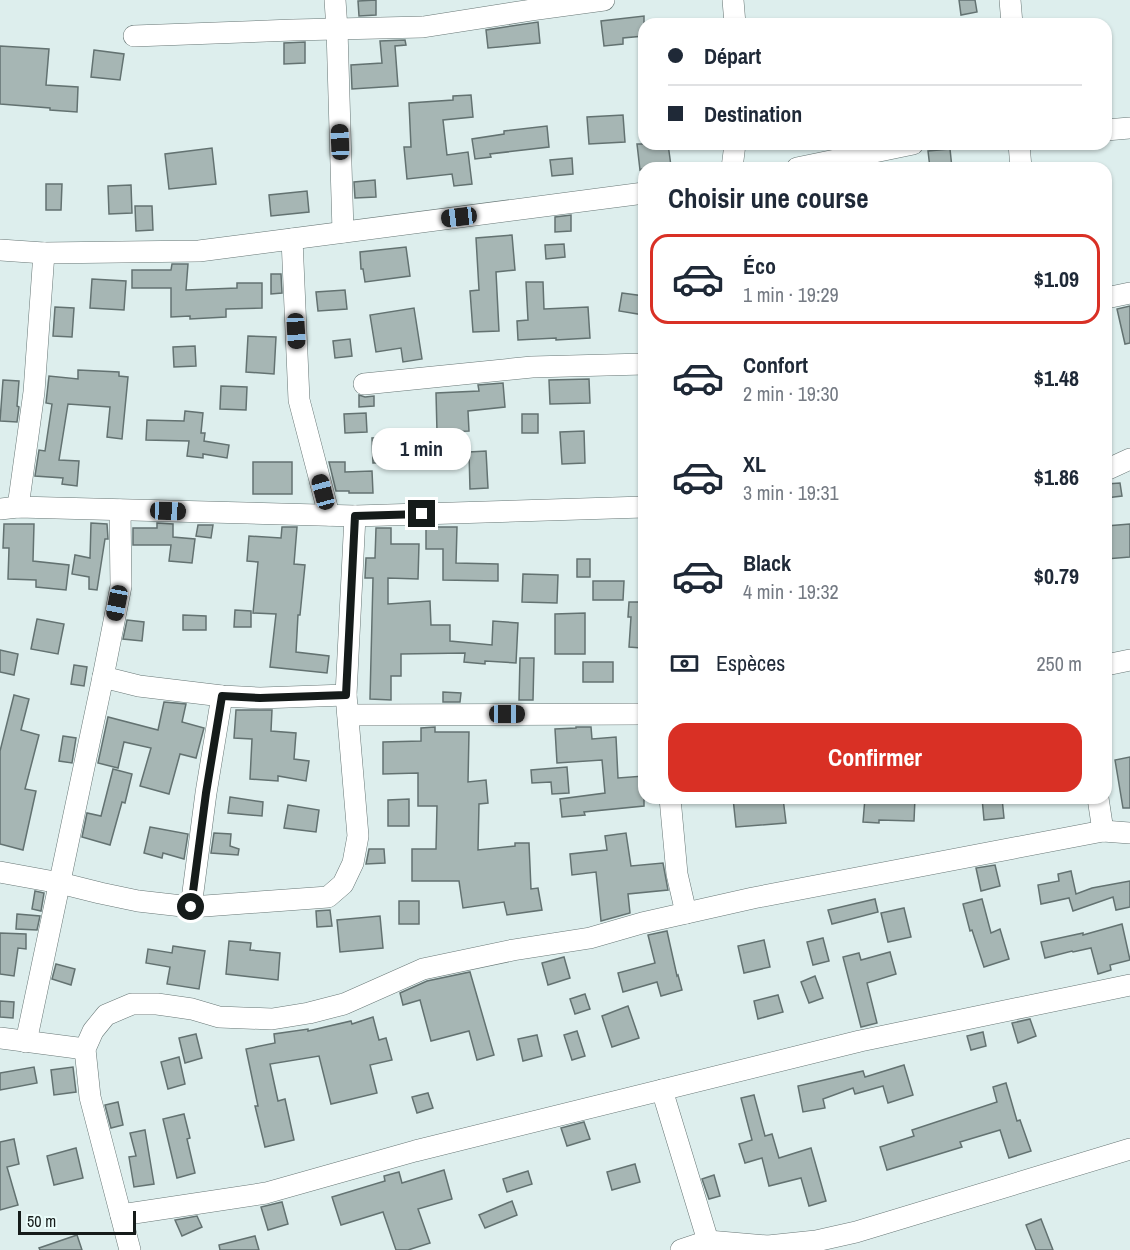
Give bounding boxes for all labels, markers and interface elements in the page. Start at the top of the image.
text: Départ [704,41,761,71]
text: Destination [704,99,802,129]
car [330,124,350,160]
text: Choisir une course [668,180,869,216]
car [440,206,478,228]
text: Éco [743,251,776,281]
icon: car [671,252,725,306]
text: $1.09 [1034,264,1079,294]
text: 1 min · 19:29 [743,281,839,308]
car [286,313,306,349]
text: Confort [743,350,808,380]
icon: car [671,351,725,405]
text: $1.48 [1034,363,1079,393]
text: 2 min · 19:30 [743,380,839,407]
callout: 1 min [372,427,472,469]
text: 1 min [400,435,443,462]
text: XL [743,449,766,479]
icon: car [671,450,725,504]
text: $1.86 [1034,462,1079,492]
car [310,472,336,512]
text: 3 min · 19:31 [743,479,839,506]
route end [408,500,435,527]
car [150,501,186,521]
text: Black [743,548,791,578]
icon: car [671,549,725,603]
text: $0.79 [1034,561,1079,591]
text: 4 min · 19:32 [743,578,839,605]
car [105,584,129,622]
icon: cash [668,647,701,680]
text: Espèces [716,648,785,678]
text: 250 m [1036,650,1082,677]
car [489,705,525,723]
button: Confirmer [668,723,1082,792]
route start [177,893,204,920]
scale bar [18,1208,136,1236]
text: 50 m [27,1210,56,1232]

